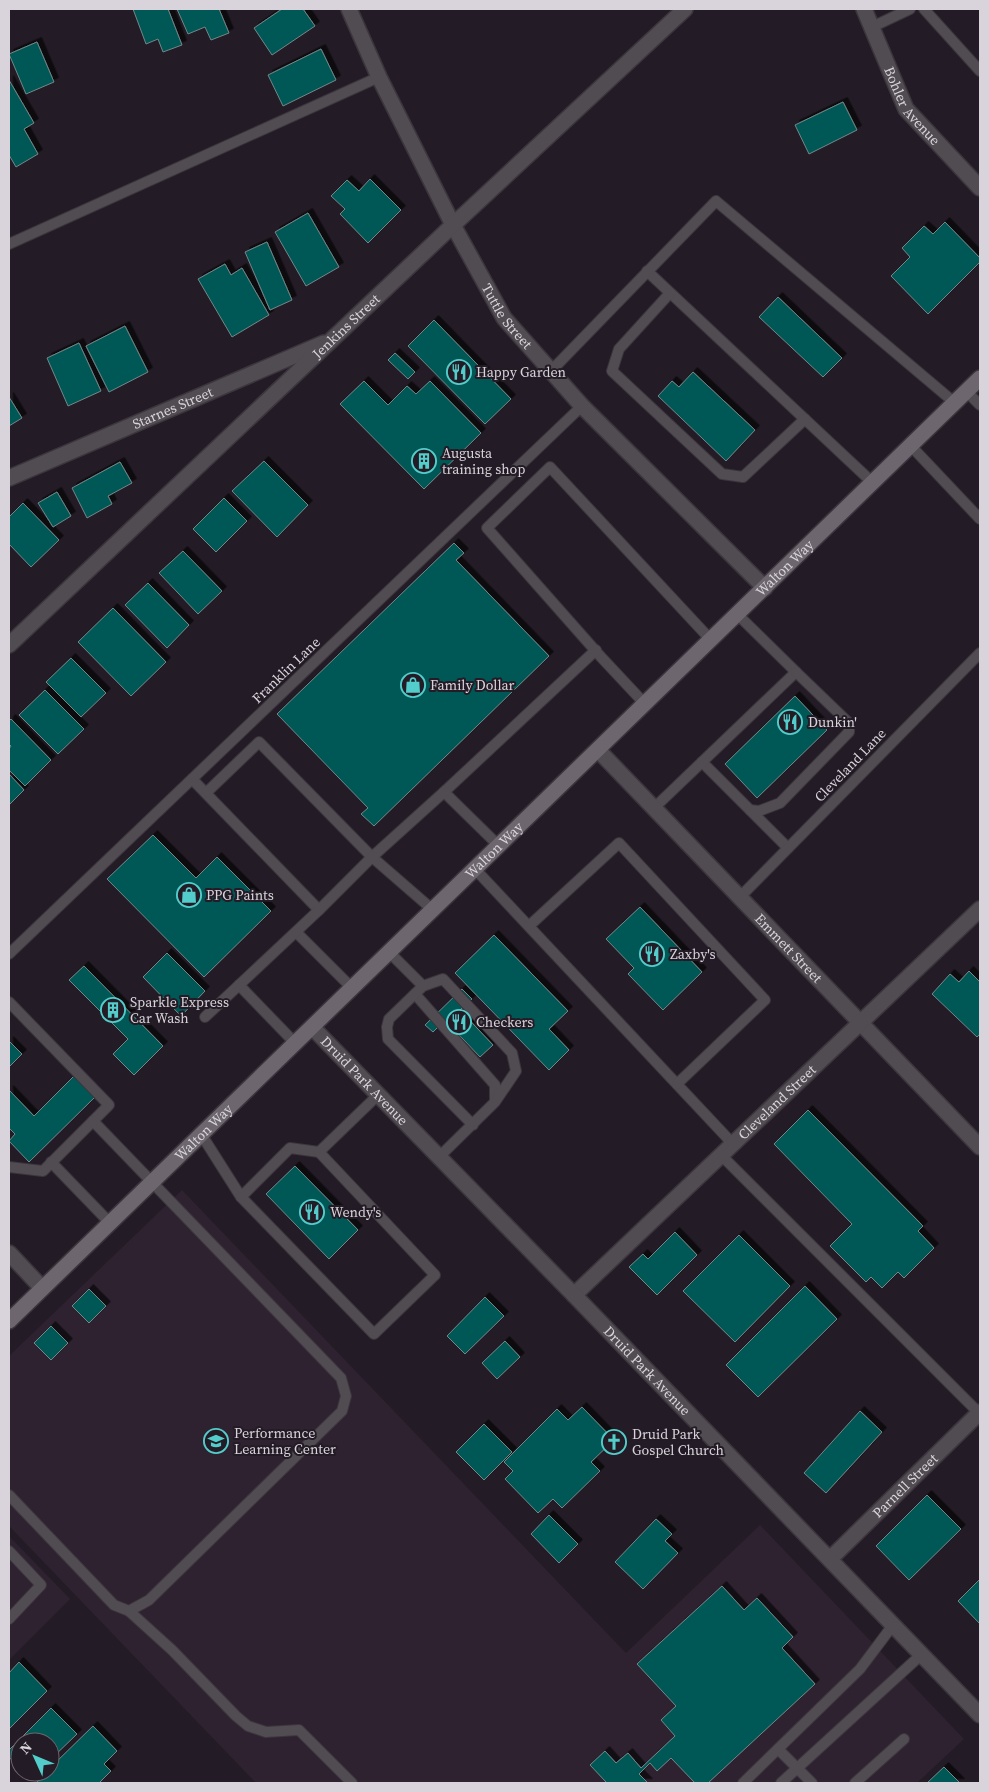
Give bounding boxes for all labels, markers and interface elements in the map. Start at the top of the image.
street label: Bohler Avenue [879,64,945,150]
street label: Tuttle Street [477,280,537,354]
street label: Jenkins Street [307,289,385,364]
restaurant icon: Happy Garden [446,359,472,385]
place label: Happy Garden [476,362,567,382]
street label: Starnes Street [129,382,216,434]
place label: Augusta training shop [442,443,525,479]
building icon: Augusta training shop [411,448,437,474]
street label: Walton Way [751,534,819,601]
street label: Franklin Lane [247,632,325,708]
shop icon: Family Dollar [400,672,426,698]
place label: Family Dollar [430,675,515,695]
restaurant icon: Dunkin' [777,709,803,735]
place label: Dunkin' [808,712,857,732]
street label: Cleveland Lane [810,724,890,806]
street label: Walton Way [460,816,528,883]
shop icon: PPG Paints [176,882,202,908]
place label: PPG Paints [206,885,274,905]
street label: Emmett Street [750,909,827,988]
restaurant icon: Zaxby's [639,941,665,967]
place label: Zaxby's [670,944,716,964]
place label: Sparkle Express Car Wash [130,992,229,1028]
building icon: Sparkle Express Car Wash [100,997,126,1023]
restaurant icon: Checkers [446,1009,472,1035]
place label: Checkers [476,1012,533,1032]
street label: Druid Park Avenue [316,1032,413,1130]
street label: Cleveland Street [733,1060,821,1144]
street label: Walton Way [170,1099,238,1165]
restaurant icon: Wendy's [299,1199,325,1225]
place label: Wendy's [330,1202,381,1222]
street label: Druid Park Avenue [599,1321,695,1420]
place label: Performance Learning Center [234,1423,336,1459]
place label: Druid Park Gospel Church [632,1424,724,1460]
school or university icon: Performance Learning Center [203,1428,229,1454]
church icon: Druid Park Gospel Church [601,1429,627,1455]
street label: Parnell Street [868,1448,943,1522]
north arrow [10,1732,60,1782]
text: N [15,1737,36,1759]

